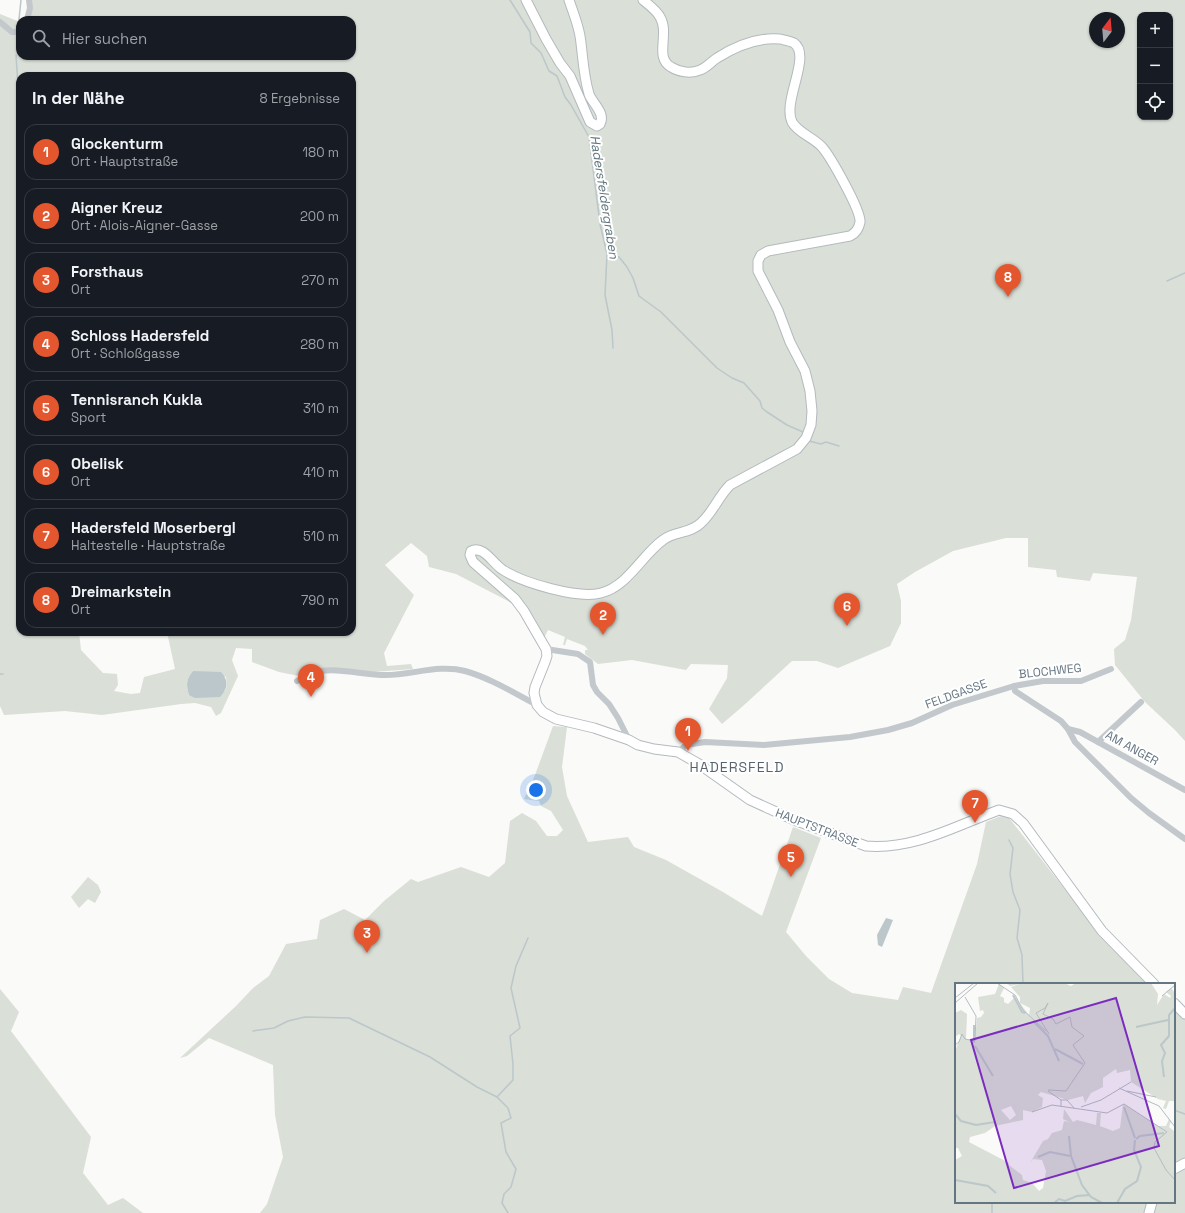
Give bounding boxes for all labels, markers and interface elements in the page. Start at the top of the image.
north arrow [1089,12,1125,48]
map controls [1137,12,1173,120]
button: + [1137,12,1173,48]
search box [16,16,356,60]
icon: search [30,27,52,49]
text: Hier suchen [62,29,147,48]
button: − [1137,48,1173,84]
button: locate [1137,84,1173,120]
text: In der Nähe [32,87,124,109]
text: 8 Ergebnisse [260,90,340,107]
text: Glockenturm [71,134,163,153]
water label: Hadersfeldergraben [586,134,623,261]
text: 1 [43,144,49,161]
text: 180 m [303,144,339,161]
text: Ort · Hauptstraße [71,153,178,170]
text: Aigner Kreuz [71,198,162,217]
text: 2 [42,208,50,225]
text: 200 m [300,208,339,225]
text: Ort · Alois-Aigner-Gasse [71,217,218,234]
text: Forsthaus [71,262,143,281]
pin: 8 [995,264,1021,297]
text: 3 [42,272,50,289]
text: 270 m [301,272,339,289]
text: Ort [71,281,91,298]
text: Schloss Hadersfeld [71,326,209,345]
text: 4 [42,336,50,353]
text: 280 m [300,336,339,353]
text: Ort · Schloßgasse [71,345,180,362]
text: Tennisranch Kukla [71,390,202,409]
text: 5 [42,400,50,417]
text: 310 m [303,400,339,417]
text: Sport [71,409,106,426]
text: Obelisk [71,454,124,473]
text: 6 [42,464,50,481]
text: 410 m [303,464,339,481]
text: Ort [71,473,91,490]
text: Hadersfeld Moserbergl [71,518,236,537]
text: 7 [42,528,50,545]
text: 510 m [303,528,339,545]
text: Haltestelle · Hauptstraße [71,537,226,554]
text: Dreimarkstein [71,582,171,601]
text: 8 [42,592,50,609]
text: 790 m [301,592,339,609]
pin: 6 [834,593,860,626]
text: Ort [71,601,91,618]
pin: 2 [590,602,616,635]
street label: BLOCHWEG [1018,660,1082,682]
pin: 4 [298,664,324,697]
street label: FELDGASSE [923,675,989,713]
pin: 1 [675,718,701,751]
street label: AM ANGER [1102,727,1162,769]
district label: HADERSFELD [690,758,784,776]
your location [526,780,546,800]
pin: 7 [962,790,988,823]
street label: HAUPTSTRASSE [773,805,861,851]
pin: 5 [778,844,804,877]
pin: 3 [354,920,380,953]
inset map [955,983,1175,1203]

